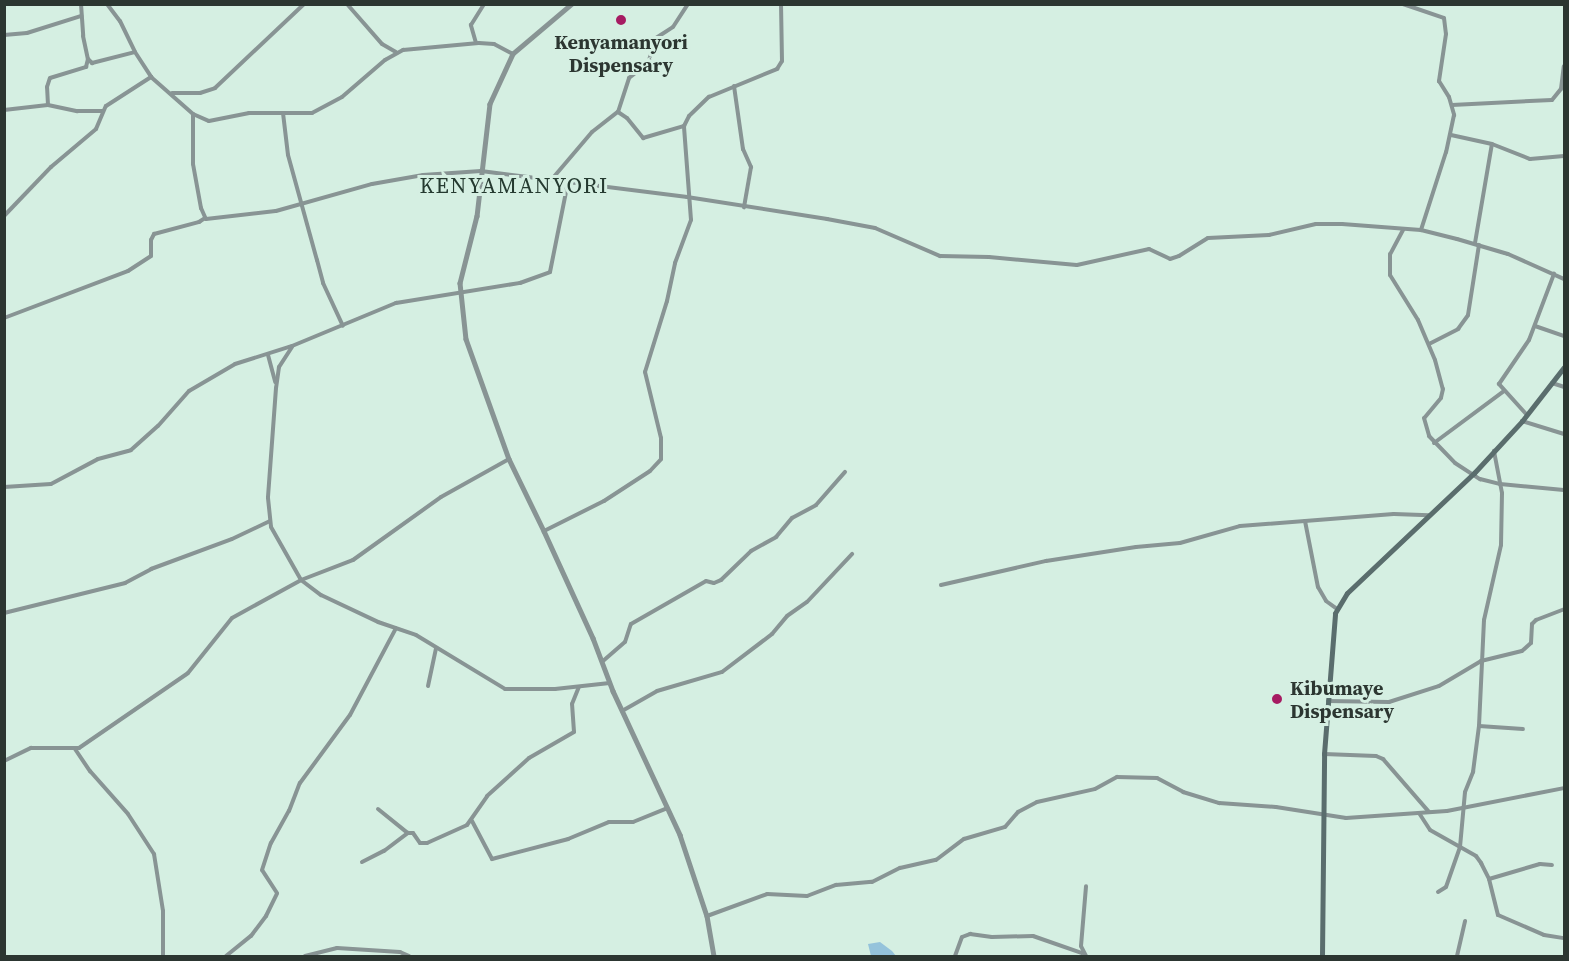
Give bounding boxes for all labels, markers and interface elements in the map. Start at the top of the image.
marker: Kenyamanyori Dispensary [612,11,630,29]
place label: Kenyamanyori Dispensary [554,31,688,78]
district label: KENYAMANYORI [419,173,609,199]
place label: Kibumaye Dispensary [1290,676,1394,723]
marker: Kibumaye Dispensary [1268,690,1286,708]

